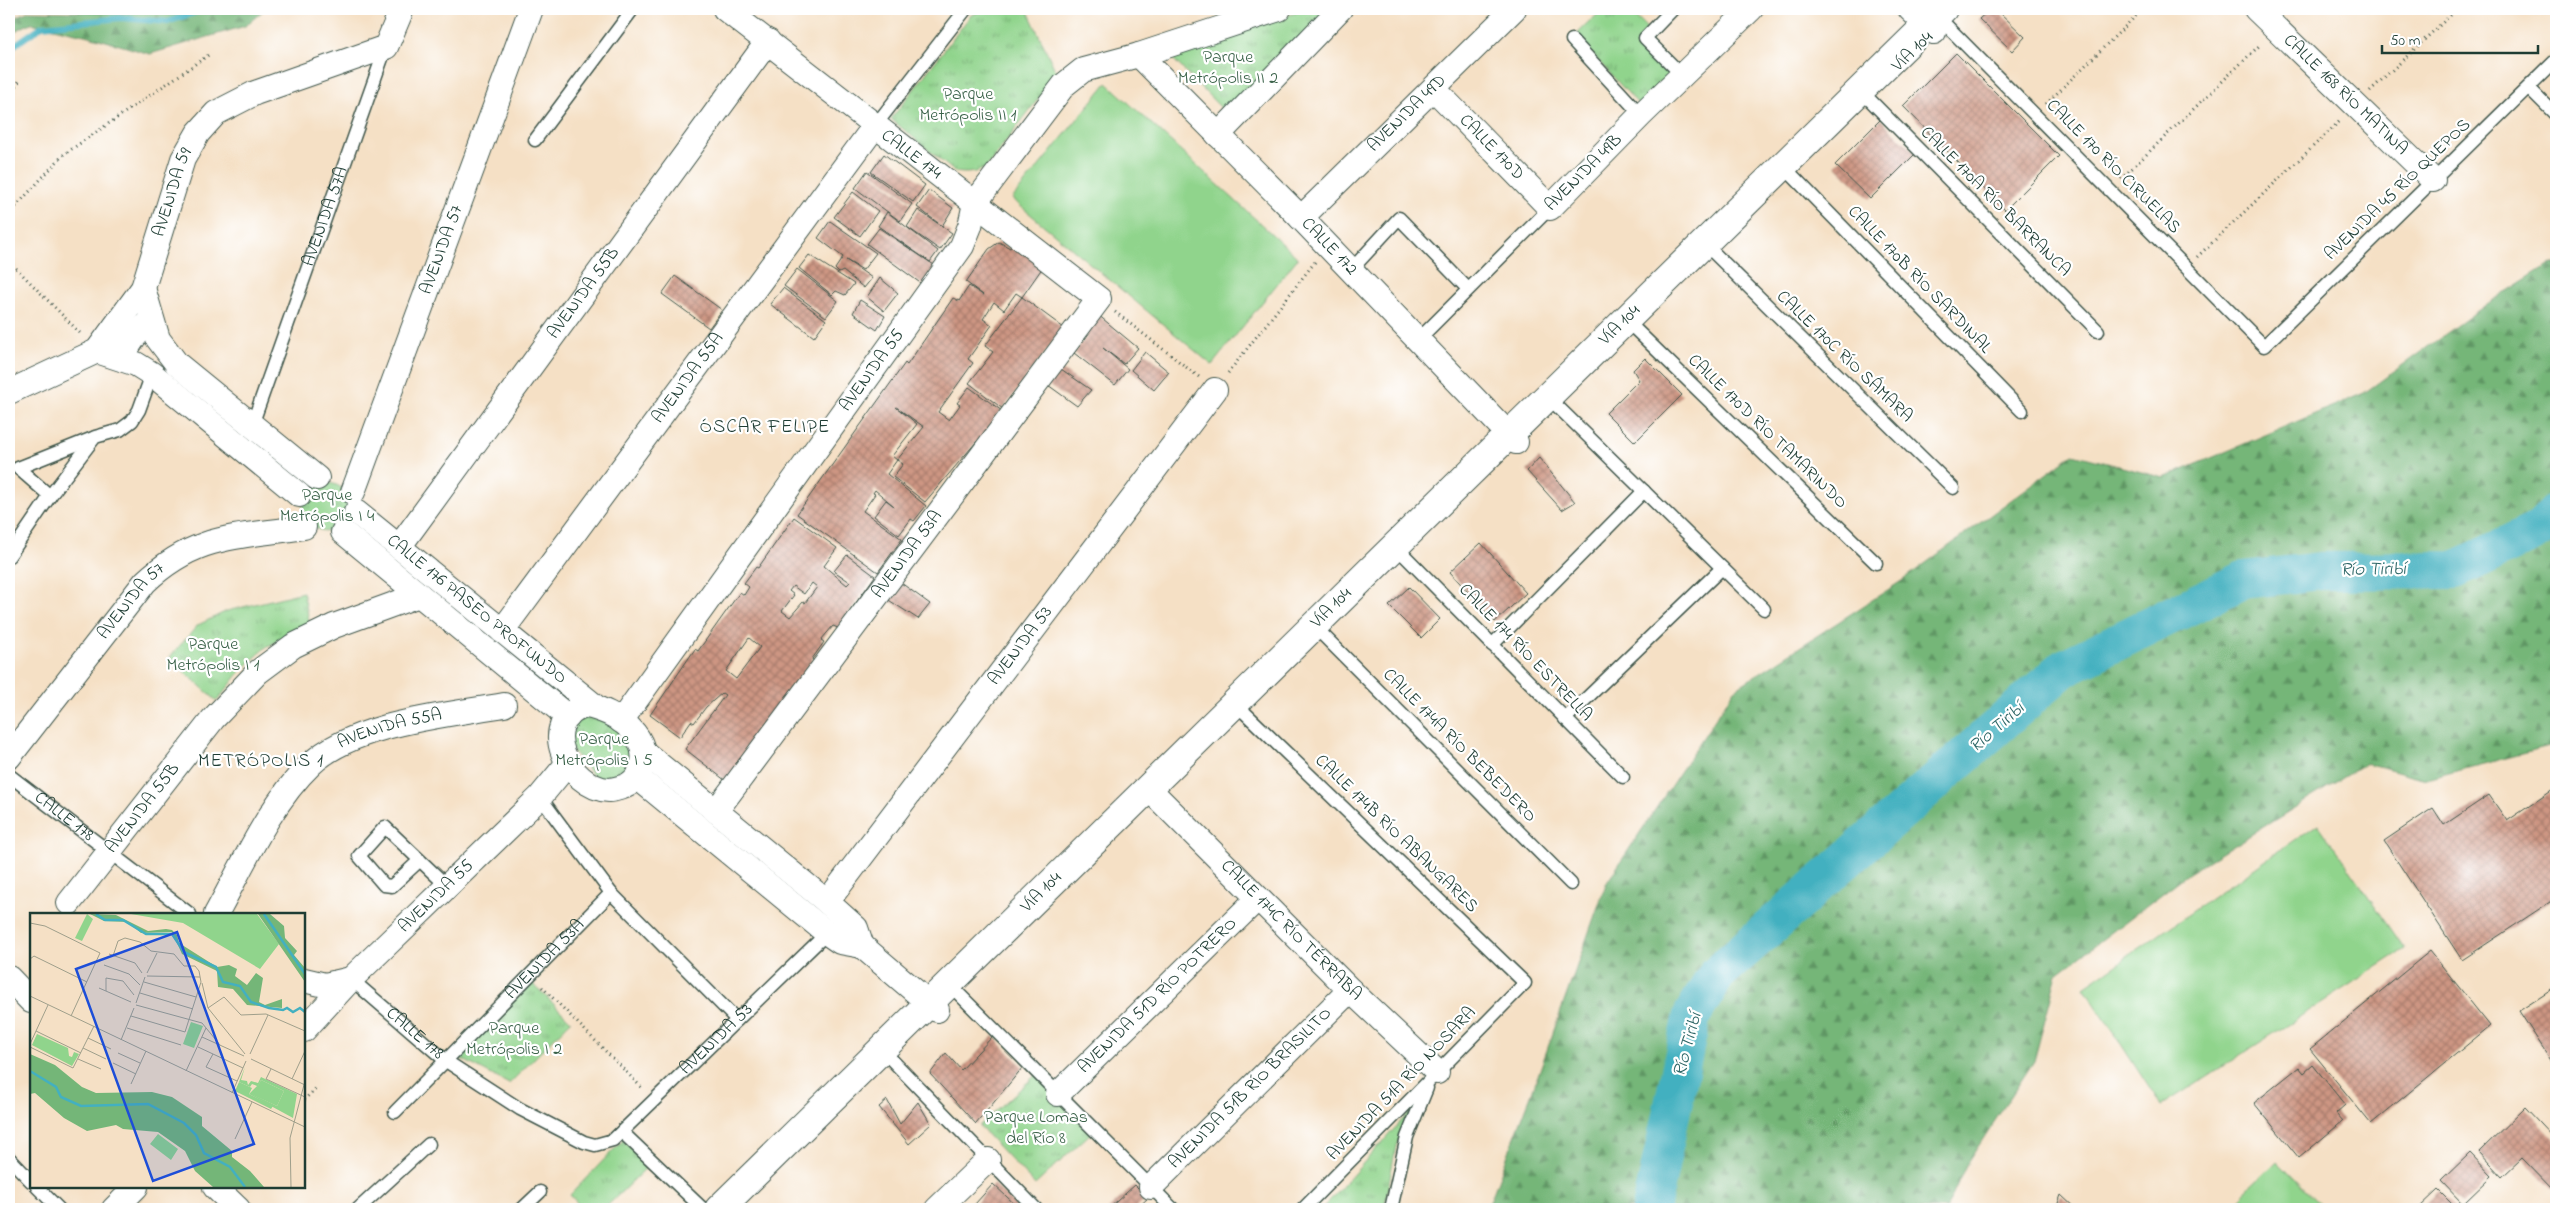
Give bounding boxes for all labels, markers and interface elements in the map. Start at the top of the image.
scale bar [2382,22,2539,54]
street label: VÍA 104 [1886,25,1940,79]
street label: CALLE 168 RÍO MATINA [2277,28,2414,162]
text: 50 m [2390,30,2421,52]
park label: Parque Metrópolis II 2 [1178,45,1278,92]
street label: AVENIDA 49D [1362,69,1453,159]
park label: Parque Metrópolis II 1 [919,82,1017,129]
street label: CALLE 170 RÍO CIRUELAS [2040,94,2186,240]
street label: CALLE 170D [1453,109,1530,187]
street label: AVENIDA 45 RÍO QUEPOS [2319,113,2477,267]
street label: CALLE 170A RÍO BARRANCA [1914,121,2076,283]
street label: CALLE 174 [875,123,947,187]
street label: AVENIDA 49B [1539,128,1629,218]
street label: AVENIDA 59 [147,143,200,240]
street label: AVENIDA 57A [296,163,356,270]
street label: CALLE 170B RÍO SARDINAL [1841,200,1997,360]
street label: AVENIDA 57 [414,201,471,298]
street label: CALLE 172 [1295,212,1363,282]
street label: AVENIDA 55B [542,242,626,345]
street label: CALLE 170C RÍO SÁMARA [1770,285,1918,429]
street label: VÍA 104 [1593,299,1647,353]
street label: AVENIDA 55 [834,324,911,418]
street label: AVENIDA 55A [646,327,731,429]
street label: CALLE 170D RÍO TAMARINDO [1681,348,1853,516]
district label: ÓSCAR FELIPE [700,414,830,441]
park label: Parque Metrópolis I 4 [280,483,375,530]
street label: AVENIDA 53A [866,505,949,604]
street label: CALLE 176 PASEO PROFUNDO [380,528,572,691]
street label: AVENIDA 57 [92,556,171,646]
water label: Río Tiribí [2340,556,2410,584]
street label: CALLE 174 RÍO ESTRELLA [1452,578,1598,728]
street label: VÍA 104 [1304,581,1359,636]
street label: AVENIDA 53 [982,601,1059,691]
park label: Parque Metrópolis I 1 [167,632,260,679]
street label: CALLE 174A RÍO BEBEDERO [1376,663,1542,829]
water label: Río Tiribí [1963,694,2033,760]
street label: AVENIDA 55A [333,702,444,756]
park label: Parque Metrópolis I 5 [555,727,653,774]
district label: METRÓPOLIS 1 [198,748,324,775]
street label: CALLE 174B RÍO ABANGARES [1308,749,1484,919]
street label: AVENIDA 55B [99,758,187,859]
street label: CALLE 178 [28,786,99,849]
street label: AVENIDA 55 [393,854,480,939]
street label: CALLE 174C RÍO TÉRRABA [1214,854,1367,1007]
street label: VÍA 104 [1014,866,1069,920]
street label: AVENIDA 51D RÍO POTRERO [1072,912,1244,1080]
inset map [30,913,305,1188]
street label: AVENIDA 53A [499,913,591,1006]
street label: AVENIDA 53 [674,998,759,1082]
street label: CALLE 178 [380,1001,450,1067]
street label: AVENIDA 51A RÍO NOSARA [1321,1001,1483,1167]
street label: AVENIDA 51B RÍO BRASILITO [1163,1002,1338,1175]
water label: Río Tiribí [1666,1006,1710,1080]
park label: Parque Metrópolis I 2 [466,1016,562,1063]
park label: Parque Lomas del Río 8 [984,1105,1088,1152]

